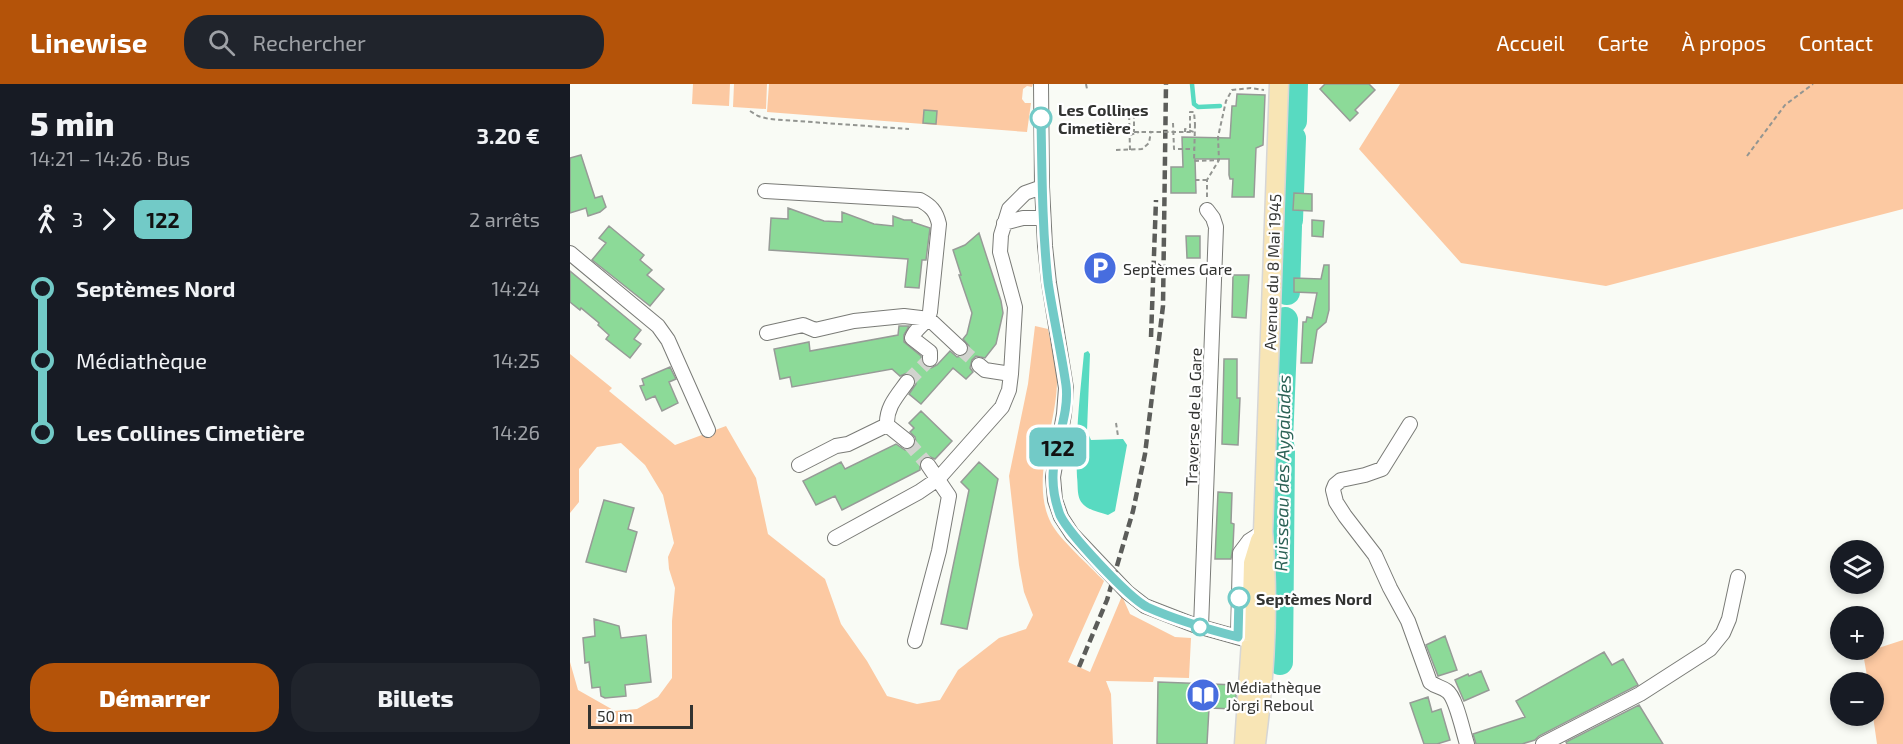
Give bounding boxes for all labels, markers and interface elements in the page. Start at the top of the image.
search box [184,15,604,69]
text: Linewise [30,25,148,59]
icon: search [205,26,238,59]
text: Rechercher [253,29,366,55]
text: Accueil [1496,30,1565,55]
text: Carte [1598,30,1649,55]
text: À propos [1682,30,1766,55]
text: Contact [1799,30,1873,55]
place label: Les Collines Cimetière [1058,100,1148,137]
text: 5 min [30,103,114,143]
marker: Les Collines Cimetière [1030,107,1052,129]
text: 3.20 € [477,122,540,148]
text: 14:21 – 14:26 · Bus [30,146,190,170]
street label: Avenue du 8 Mai 1945 [1260,193,1284,351]
icon: walk [30,203,63,236]
icon: forward [92,203,125,236]
text: 3 [72,207,83,231]
text: 122 [146,207,180,232]
text: 2 arrêts [469,207,540,231]
parking icon: Septèmes Gare [1082,250,1118,286]
place label: Septèmes Gare [1123,259,1232,278]
text: Septèmes Nord [76,275,235,301]
text: 14:24 [491,276,540,300]
text: Médiathèque [76,347,207,373]
street label: Traverse de la Gare [1181,347,1205,487]
text: 14:25 [493,348,540,372]
water label: Ruisseau des Aygalades [1269,374,1295,572]
text: Les Collines Cimetière [76,419,305,445]
text: 14:26 [492,420,540,444]
line badge: 122 [1024,428,1092,466]
text: 122 [1041,435,1075,460]
map controls [1830,540,1884,726]
button: layers [1830,540,1884,594]
marker: Septèmes Nord [1228,587,1250,609]
place label: Septèmes Nord [1256,589,1372,608]
button: + [1830,606,1884,660]
unlabelled marker [1191,618,1209,636]
button: Démarrer [30,663,279,732]
button: Billets [291,663,540,732]
button: − [1830,672,1884,726]
library icon: Médiathèque Jòrgi Reboul [1185,677,1221,713]
place label: Médiathèque Jòrgi Reboul [1226,677,1321,714]
scale bar [588,702,693,730]
text: 50 m [597,706,633,725]

